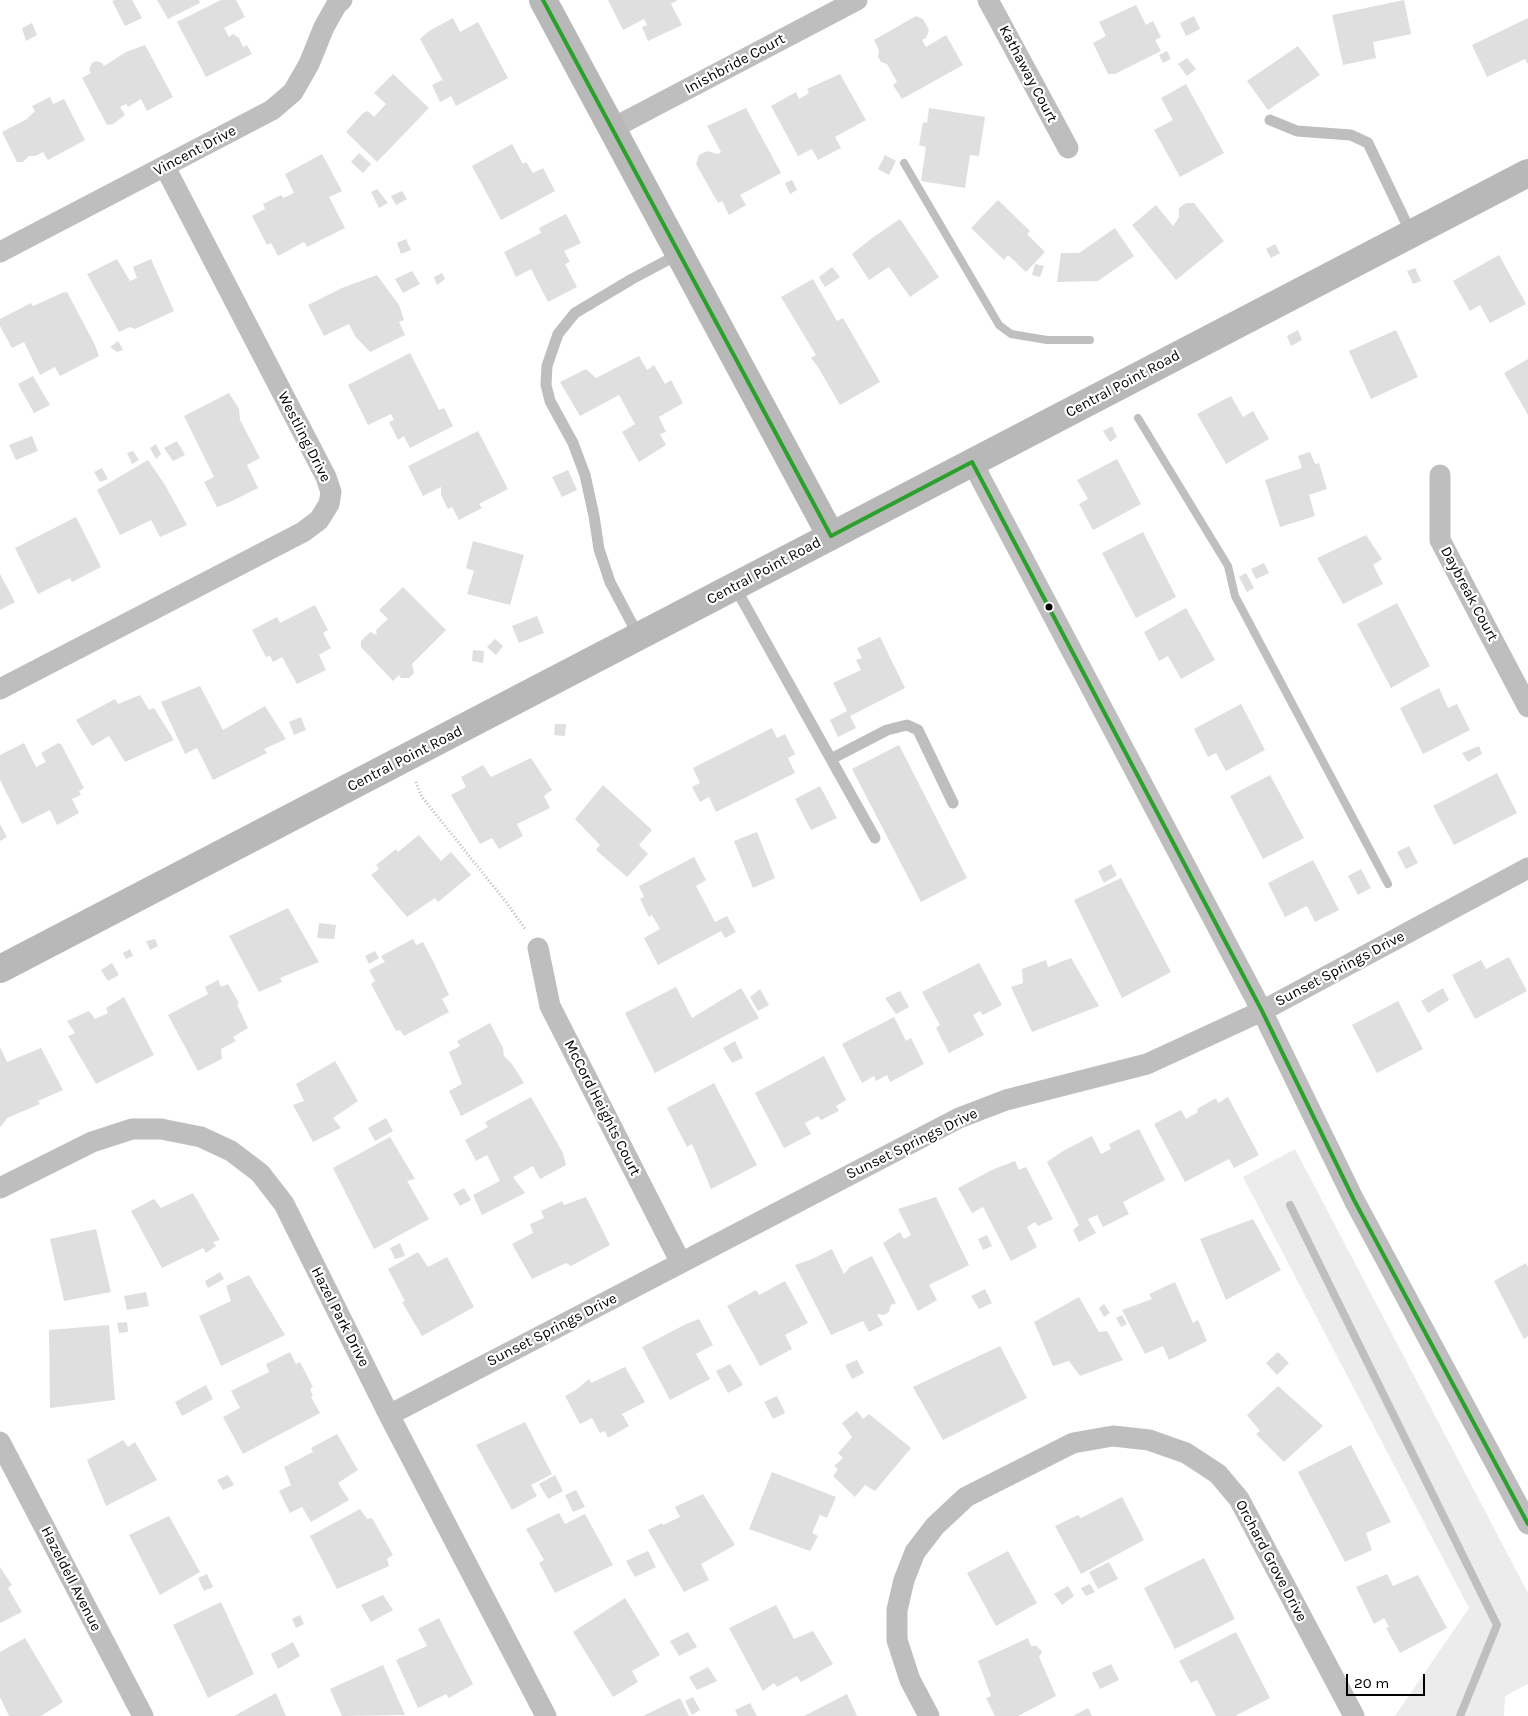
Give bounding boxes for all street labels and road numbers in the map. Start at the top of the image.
street label: Kathaway Court [995,22,1061,126]
street label: Inishbride Court [682,30,788,98]
street label: Vincent Drive [151,122,239,180]
street label: Central Point Road [1063,346,1183,422]
street label: Westling Drive [274,389,334,485]
street label: Central Point Road [704,533,824,609]
street label: Daybreak Court [1436,543,1502,645]
street label: Central Point Road [344,722,466,796]
street label: Sunset Springs Drive [1272,927,1408,1011]
street label: McCord Heights Court [560,1037,644,1179]
street label: Sunset Springs Drive [843,1104,981,1184]
street label: Hazel Park Drive [307,1264,373,1370]
street label: Sunset Springs Drive [484,1289,620,1371]
street label: Orchard Grove Drive [1231,1497,1311,1625]
street label: Hazeldell Avenue [37,1524,105,1634]

